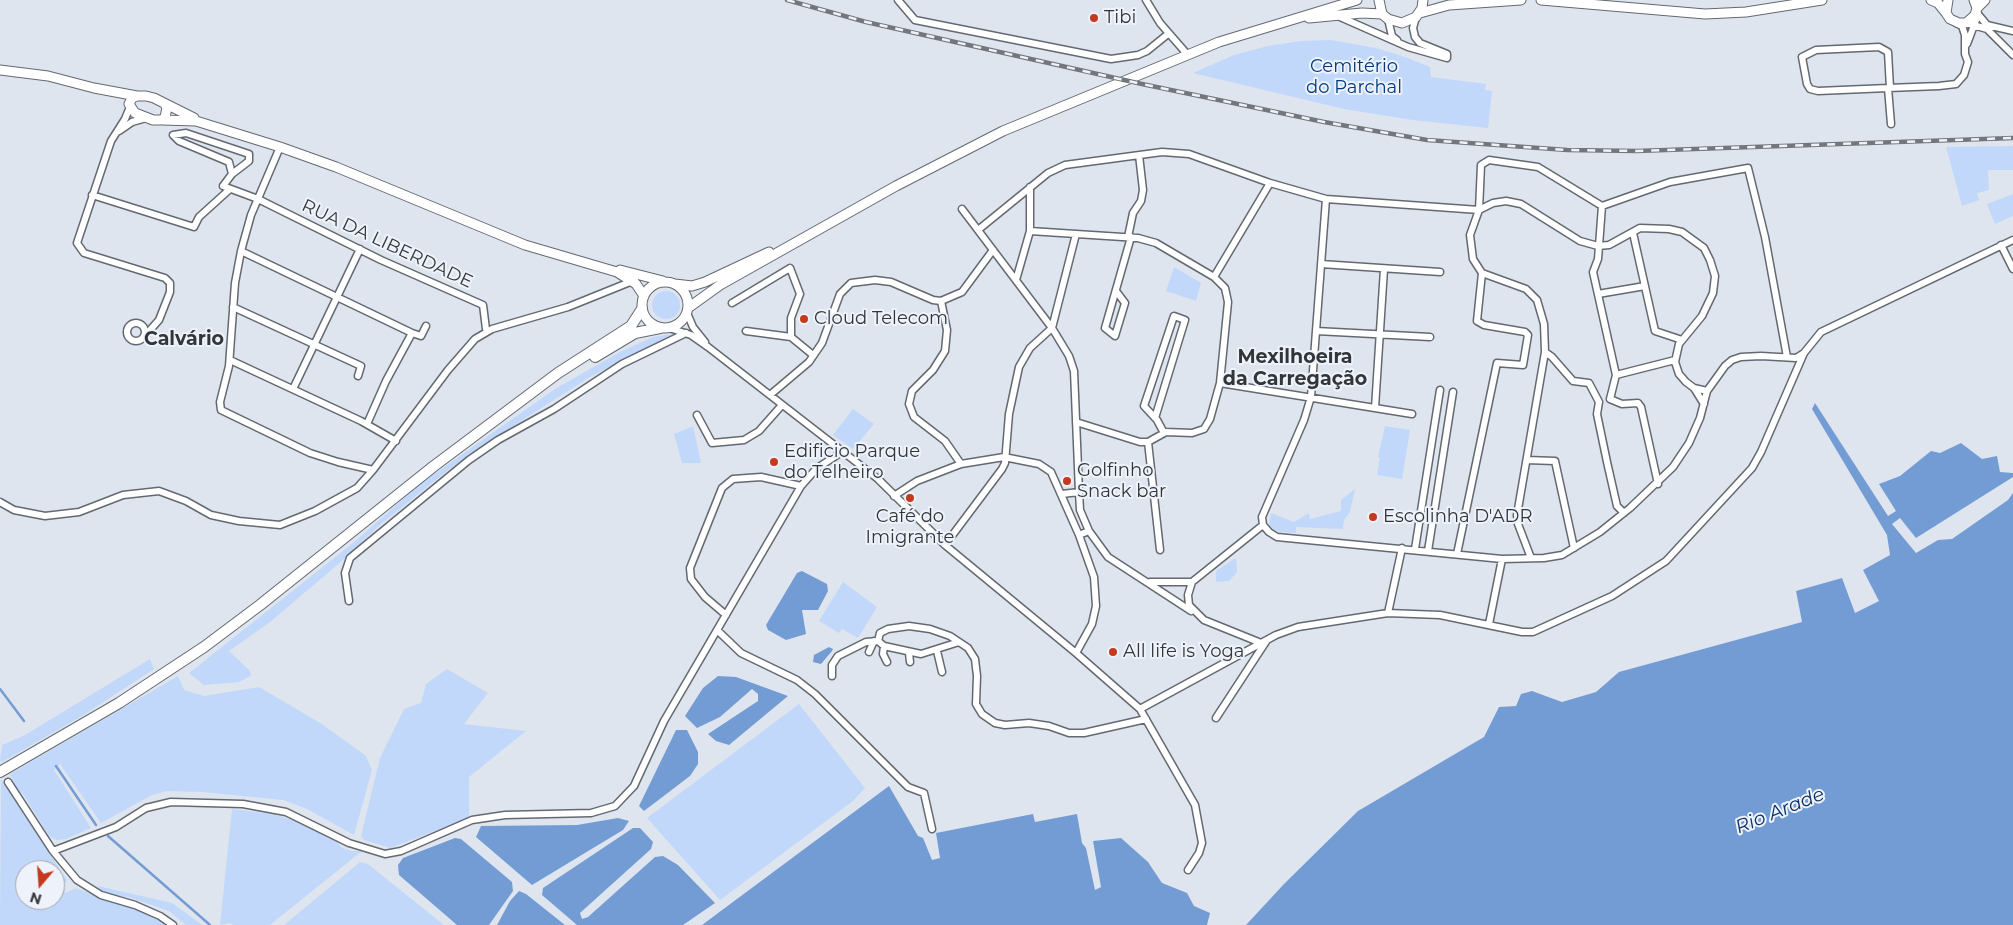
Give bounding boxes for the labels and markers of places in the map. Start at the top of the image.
place label: Tibi [1104,7,1136,29]
marker: Tibi [1088,12,1100,24]
place label: Cloud Telecom [814,308,948,330]
marker: Cloud Telecom [798,313,810,325]
place label: Edificio Parque do Telheiro [784,441,920,484]
marker: Edificio Parque do Telheiro [768,456,780,468]
place label: Golfinho Snack bar [1077,460,1166,502]
marker: Golfinho Snack bar [1061,475,1073,487]
marker: Café do Imigrante [904,492,916,504]
place label: Café do Imigrante [866,506,954,548]
place label: Escolinha D'ADR [1383,506,1532,528]
marker: Escolinha D'ADR [1367,511,1379,523]
place label: All life is Yoga [1123,641,1244,663]
marker: All life is Yoga [1107,646,1119,658]

